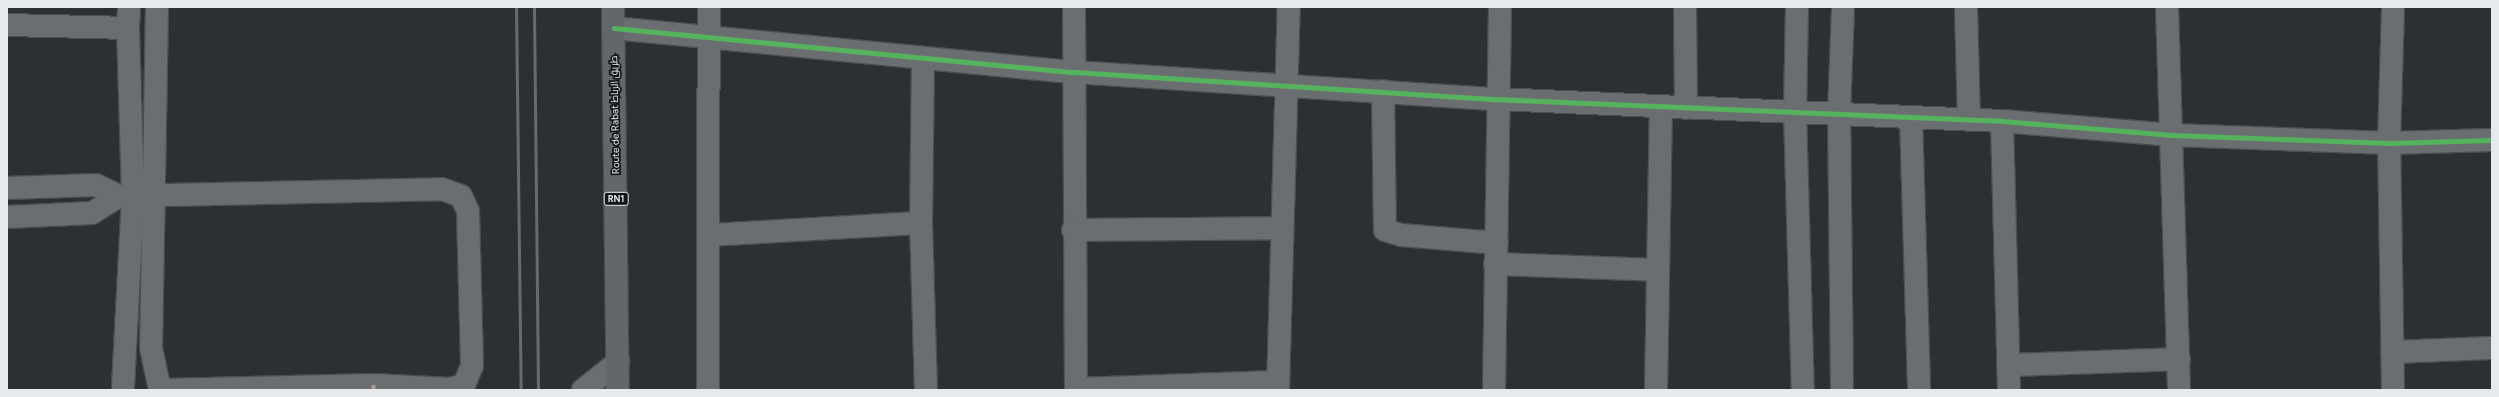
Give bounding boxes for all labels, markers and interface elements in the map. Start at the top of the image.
street label: Route de Rabat طريق الرباط [608,56,622,174]
road number: RN1 [603,192,629,206]

